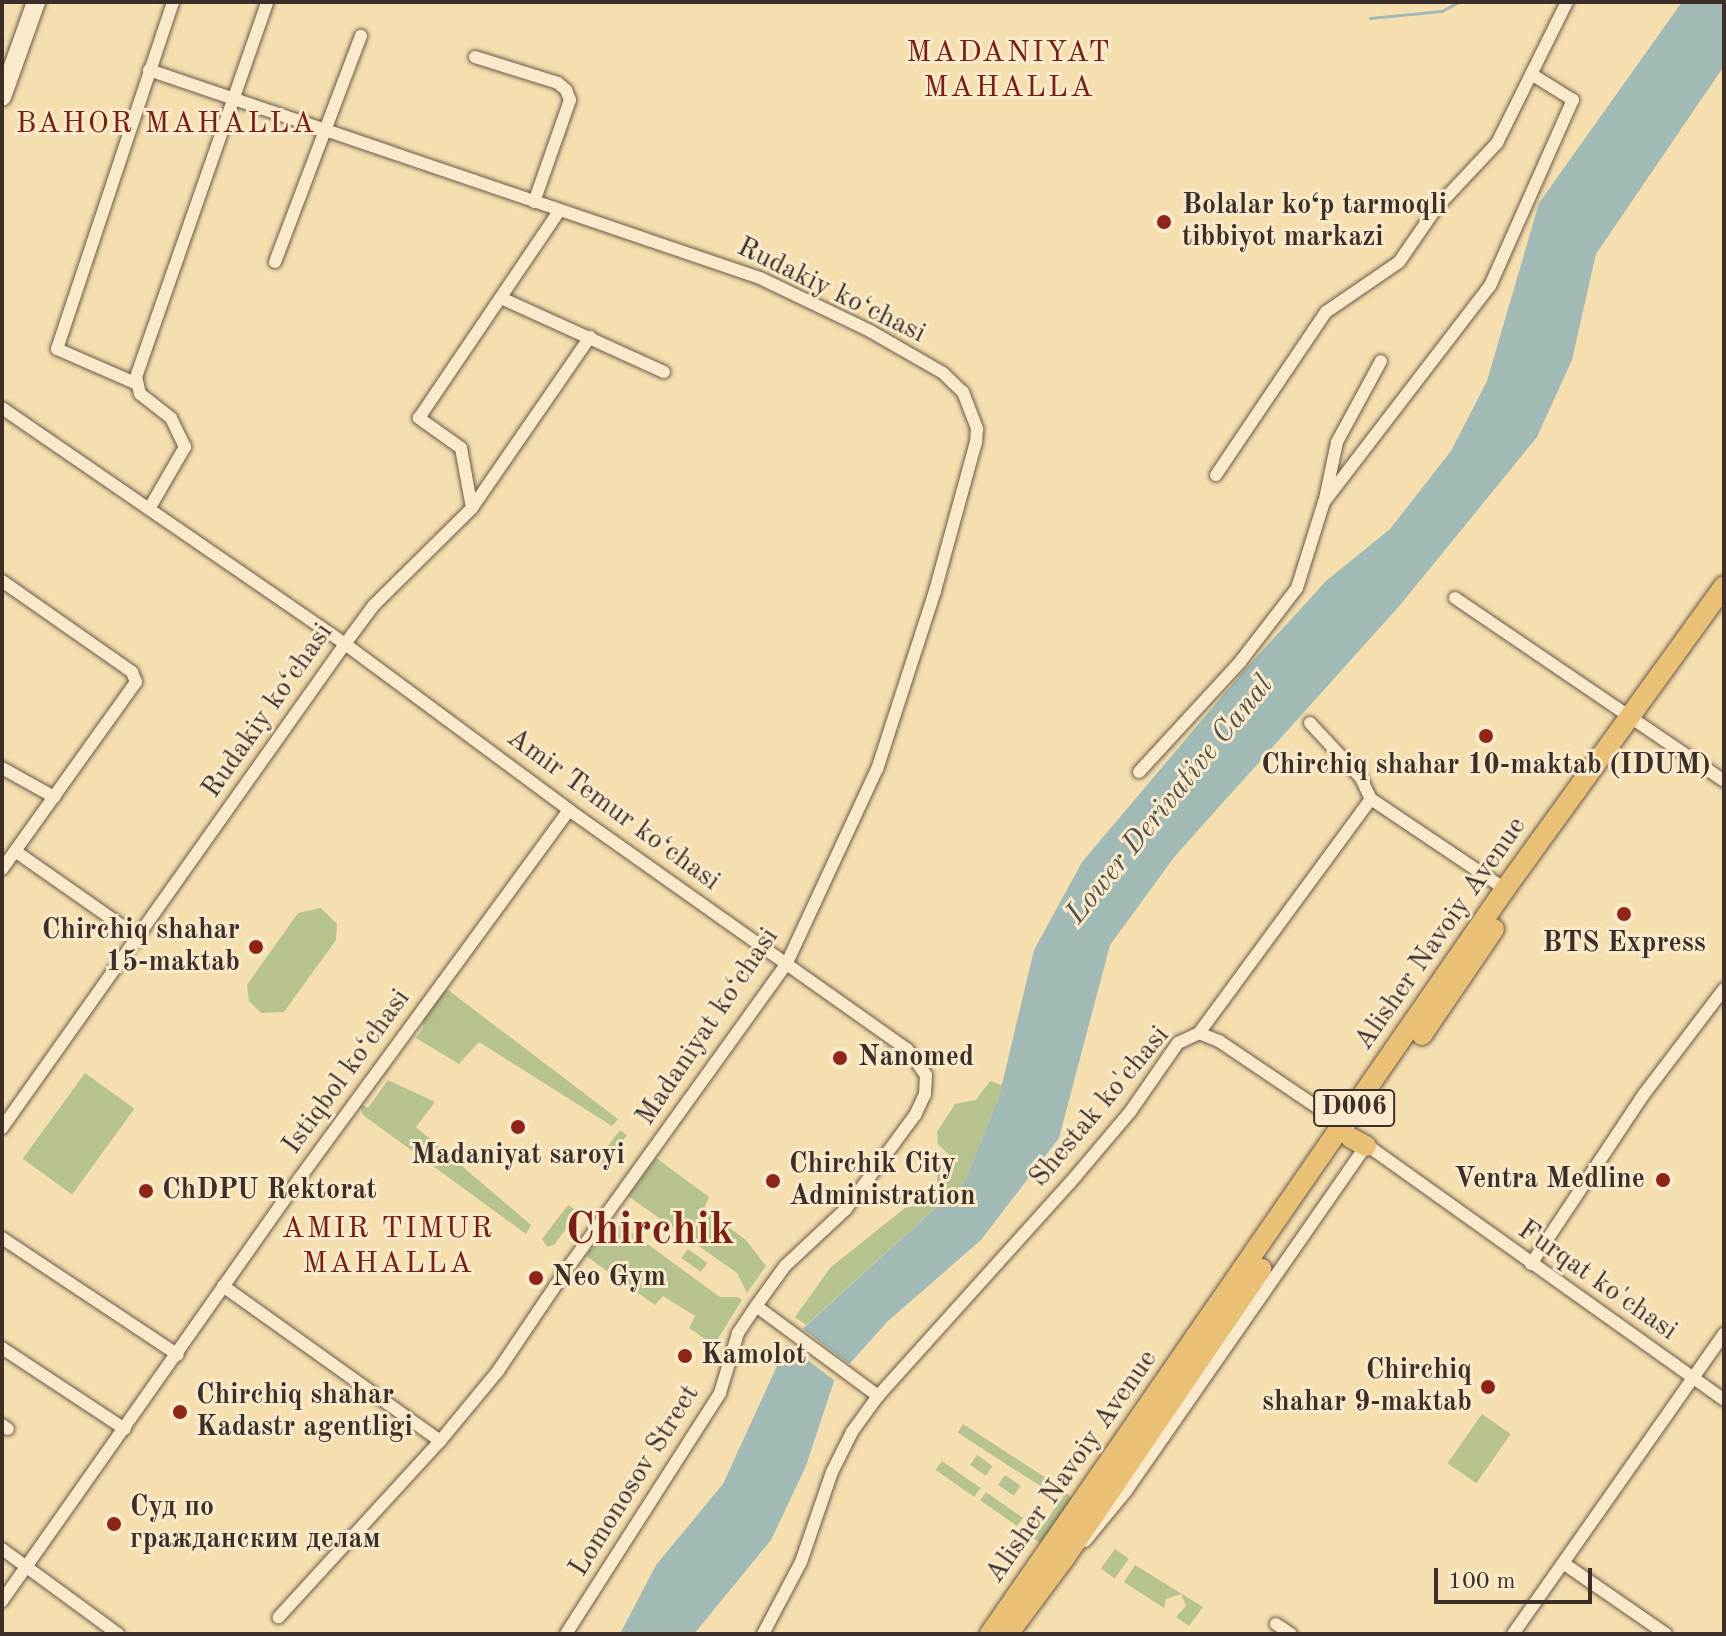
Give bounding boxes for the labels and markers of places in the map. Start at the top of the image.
place label: Bolalar ko‘p tarmoqli tibbiyot markazi [1182,189,1447,255]
marker: Bolalar ko‘p tarmoqli tibbiyot markazi [1153,211,1175,233]
marker: Chirchiq shahar 10-maktab (IDUM) [1477,727,1495,745]
place label: Chirchiq shahar 10-maktab (IDUM) [1261,749,1711,783]
marker: BTS Express [1615,905,1633,923]
place label: Chirchiq shahar 15-maktab [42,914,240,980]
place label: BTS Express [1542,927,1706,961]
marker: Chirchiq shahar 15-maktab [247,938,265,956]
place label: Nanomed [858,1041,974,1075]
marker: Nanomed [829,1047,851,1069]
marker: Madaniyat saroyi [509,1118,527,1136]
place label: Madaniyat saroyi [411,1139,625,1173]
place label: Chirchik City Administration [789,1148,975,1214]
place label: Ventra Medline [1454,1163,1645,1197]
marker: Ventra Medline [1652,1169,1674,1191]
marker: Chirchik City Administration [764,1172,782,1190]
place label: ChDPU Rektorat [162,1174,377,1208]
marker: ChDPU Rektorat [137,1182,155,1200]
place label: Neo Gym [552,1261,666,1295]
marker: Neo Gym [527,1269,545,1287]
place label: Kamolot [701,1339,806,1373]
marker: Kamolot [676,1347,694,1365]
place label: Chirchiq shahar 9-maktab [1262,1354,1472,1420]
marker: Chirchiq shahar 9-maktab [1479,1378,1497,1396]
place label: Chirchiq shahar Kadastr agentligi [196,1379,413,1445]
marker: Chirchiq shahar Kadastr agentligi [171,1403,189,1421]
place label: Суд по гражданским делам [130,1491,381,1557]
marker: Суд по гражданским делам [105,1515,123,1533]

